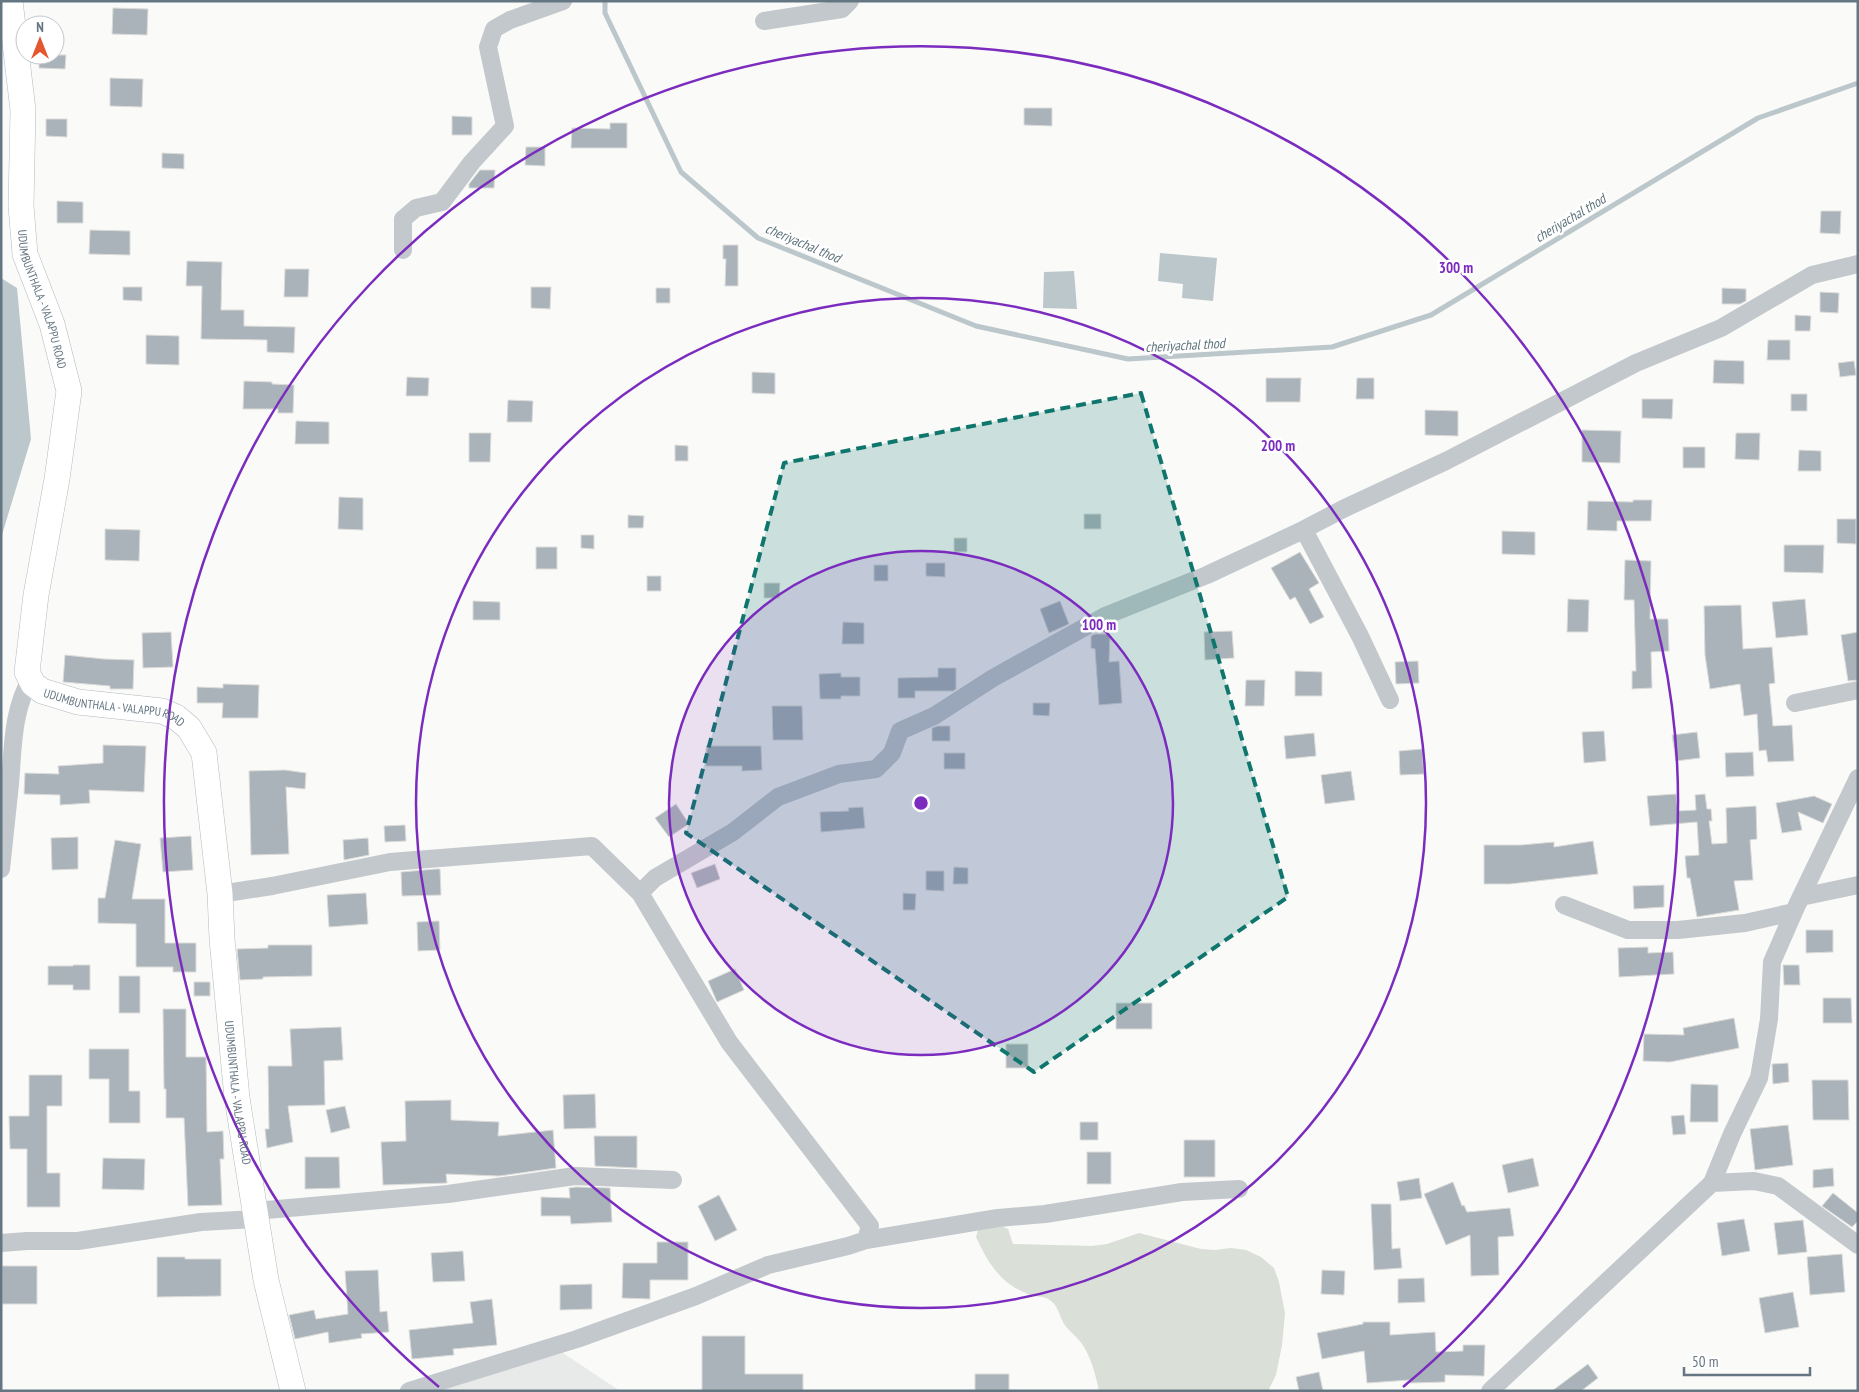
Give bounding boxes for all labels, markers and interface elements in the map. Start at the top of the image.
north arrow [15,15,65,65]
text: N [36,18,44,36]
water label: cheriyachal thod [1531,189,1610,246]
water label: cheriyachal thod [763,219,845,268]
street label: UDUMBUNTHALA - VALAPPU ROAD [15,229,70,370]
text: 300 m [1439,258,1473,277]
water label: cheriyachal thod [1145,334,1227,356]
text: 200 m [1261,436,1295,455]
text: 100 m [1082,615,1116,634]
street label: UDUMBUNTHALA - VALAPPU ROAD [42,684,189,729]
centre of rings [912,794,930,812]
street label: UDUMBUNTHALA - VALAPPU ROAD [222,1020,255,1166]
scale bar [1684,1344,1810,1376]
text: 50 m [1692,1352,1718,1371]

